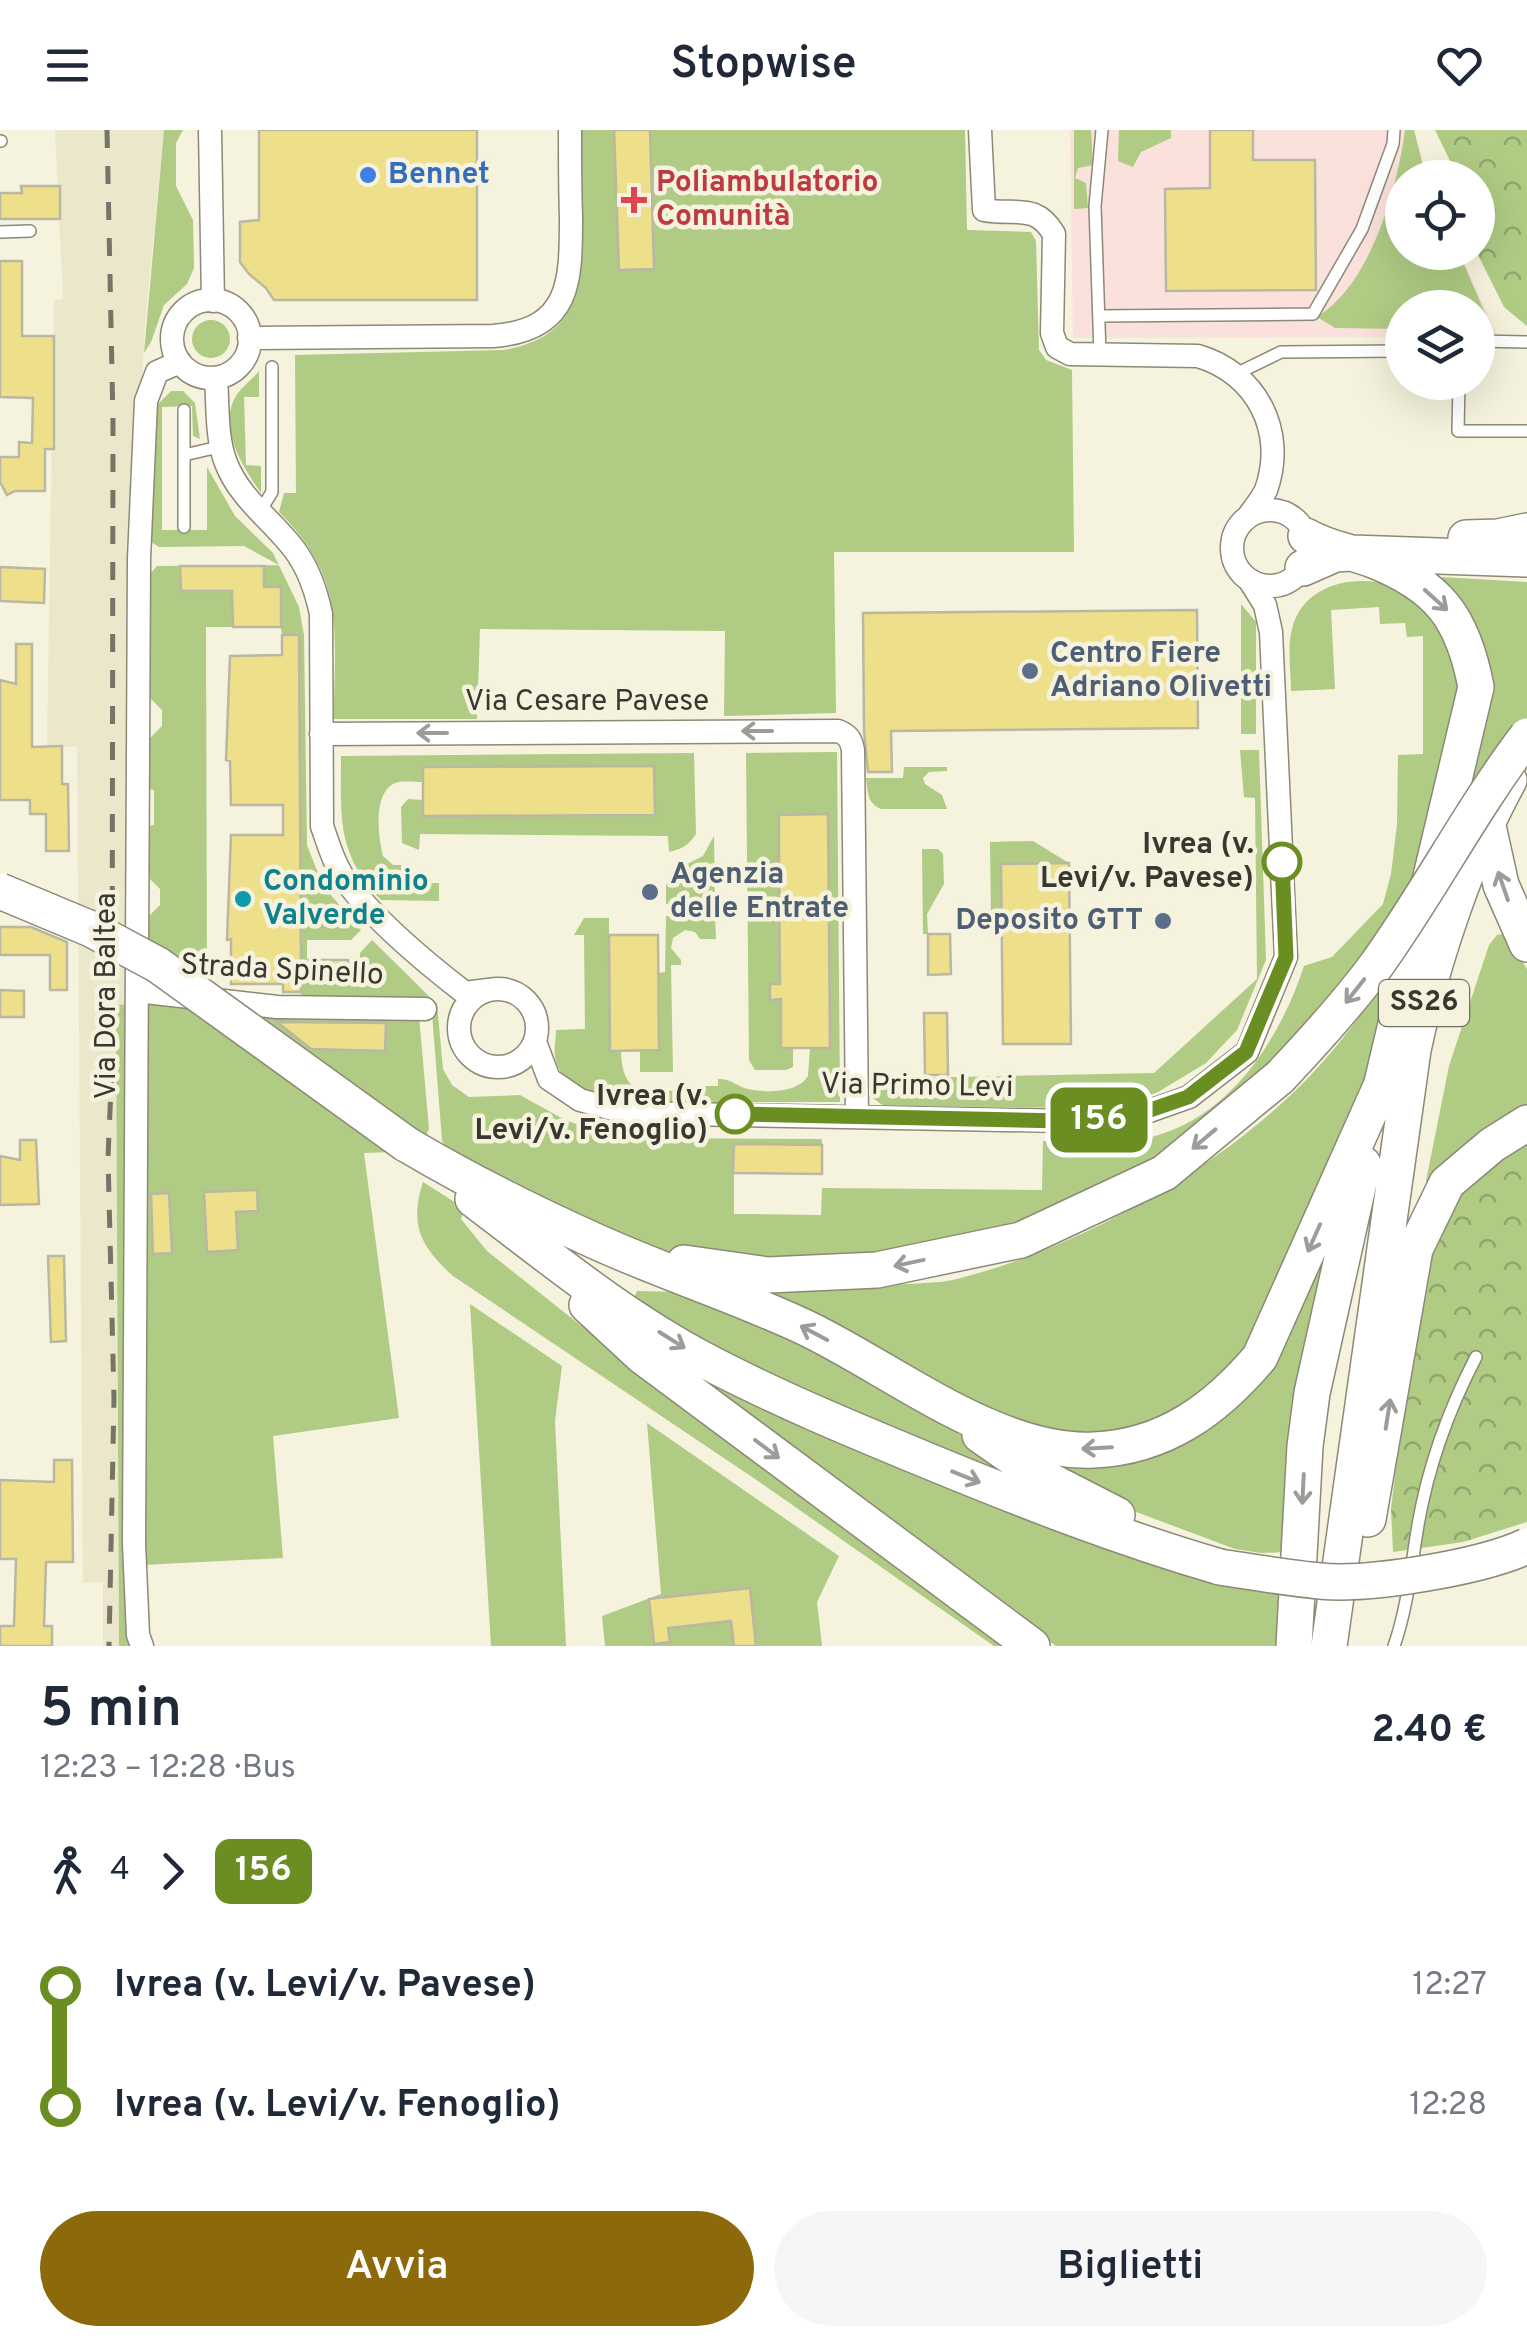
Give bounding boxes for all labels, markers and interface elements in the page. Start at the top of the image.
text: Stopwise [670,37,857,94]
icon: menu [40,38,95,93]
icon: heart [1432,38,1487,93]
place label: Bennet [388,157,490,194]
map controls [1385,160,1495,400]
button: locate [1385,160,1495,270]
marker: Bennet [357,164,379,186]
place label: Poliambulatorio Comunità [656,165,878,236]
marker: Poliambulatorio Comunità [621,187,647,213]
button: layers [1385,290,1495,400]
one-way arrow [1423,588,1448,611]
place label: Centro Fiere Adriano Olivetti [1050,636,1272,707]
marker: Centro Fiere Adriano Olivetti [1019,660,1041,682]
street label: Via Cesare Pavese [465,684,709,721]
one-way arrow [741,722,774,740]
one-way arrow [416,724,448,742]
place label: Ivrea (v. Levi/v. Pavese) [1040,827,1254,898]
marker: Ivrea (v. Levi/v. Pavese) [1263,843,1301,881]
place label: Agenzia delle Entrate [670,857,849,928]
place label: Condominio Valverde [263,864,429,935]
one-way arrow [1493,871,1511,903]
marker: Agenzia delle Entrate [639,881,661,903]
marker: Condominio Valverde [232,888,254,910]
street label: Via Dora Baltea [89,892,126,1100]
place label: Deposito GTT [955,903,1143,940]
marker: Deposito GTT [1152,910,1174,932]
street label: Strada Spinello [180,947,384,995]
one-way arrow [1345,978,1367,1004]
road number: SS26 [1379,980,1469,1026]
street label: Via Primo Levi [820,1067,1014,1107]
place label: Ivrea (v. Levi/v. Fenoglio) [475,1079,708,1150]
line badge: 156 [1042,1088,1156,1152]
marker: Ivrea (v. Levi/v. Fenoglio) [716,1095,754,1133]
text: 156 [1071,1098,1127,1142]
one-way arrow [1192,1128,1218,1150]
one-way arrow [1304,1222,1322,1253]
one-way arrow [894,1255,926,1274]
one-way arrow [800,1323,830,1342]
one-way arrow [657,1329,685,1350]
one-way arrow [1379,1398,1398,1431]
one-way arrow [753,1439,781,1460]
one-way arrow [1081,1439,1113,1458]
one-way arrow [950,1469,981,1487]
one-way arrow [1293,1472,1312,1504]
text: 5 min [40,1676,182,1746]
text: 2.40 € [1371,1707,1487,1756]
text: 12:23 – 12:28 · Bus [40,1749,296,1789]
icon: walk [40,1844,95,1899]
icon: forward [145,1844,200,1899]
text: 156 [235,1849,292,1893]
text: 4 [110,1851,130,1891]
text: Ivrea (v. Levi/v. Pavese) [114,1962,536,2011]
text: 12:27 [1412,1966,1487,2006]
text: Ivrea (v. Levi/v. Fenoglio) [114,2082,561,2131]
text: 12:28 [1409,2086,1487,2126]
button: Avvia [40,2211,754,2326]
button: Biglietti [774,2211,1487,2326]

